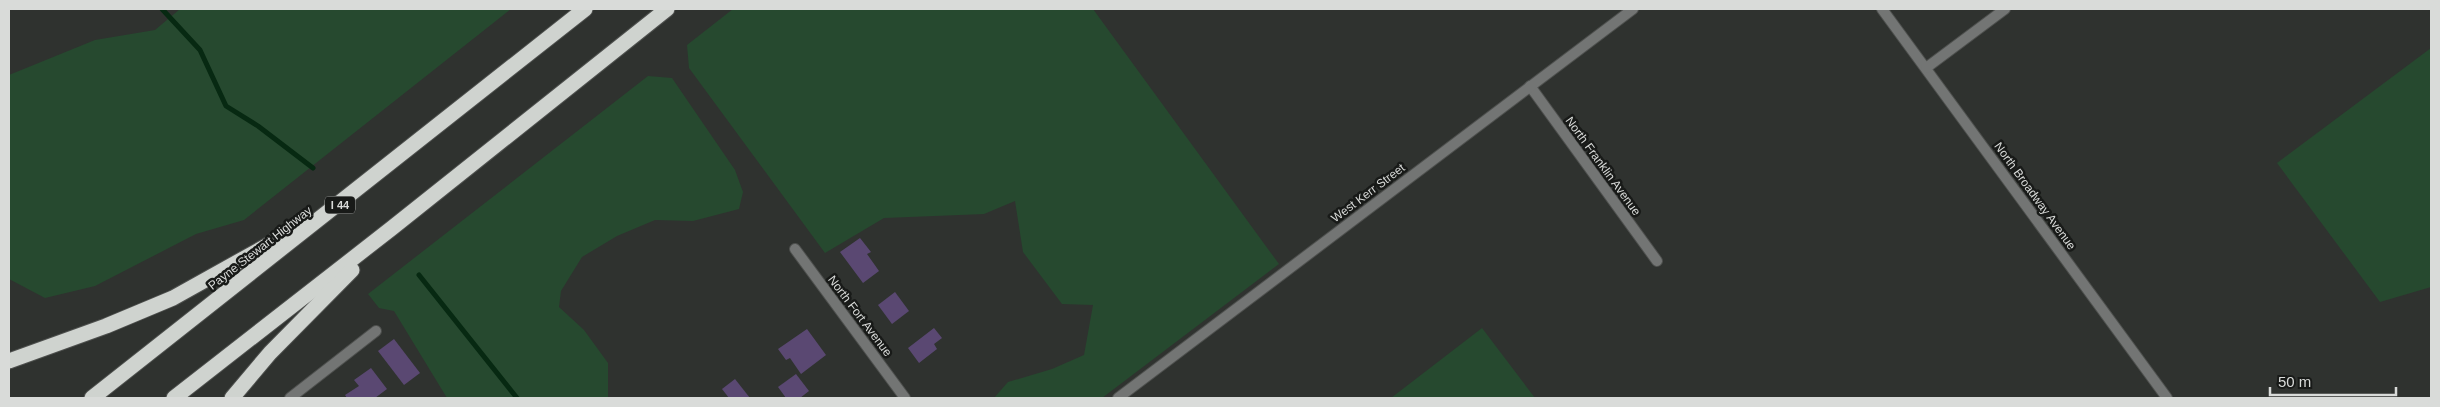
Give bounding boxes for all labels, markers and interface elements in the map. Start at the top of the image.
street label: North Franklin Avenue [1563,114,1644,218]
street label: North Broadway Avenue [1991,140,2079,253]
street label: West Kerr Street [1328,160,1408,225]
road number: I 44 [325,196,355,214]
street label: Payne Stewart Highway [205,203,315,293]
street label: North Fort Avenue [825,273,895,359]
scale bar [2270,364,2396,396]
text: 50 m [2278,373,2311,390]

